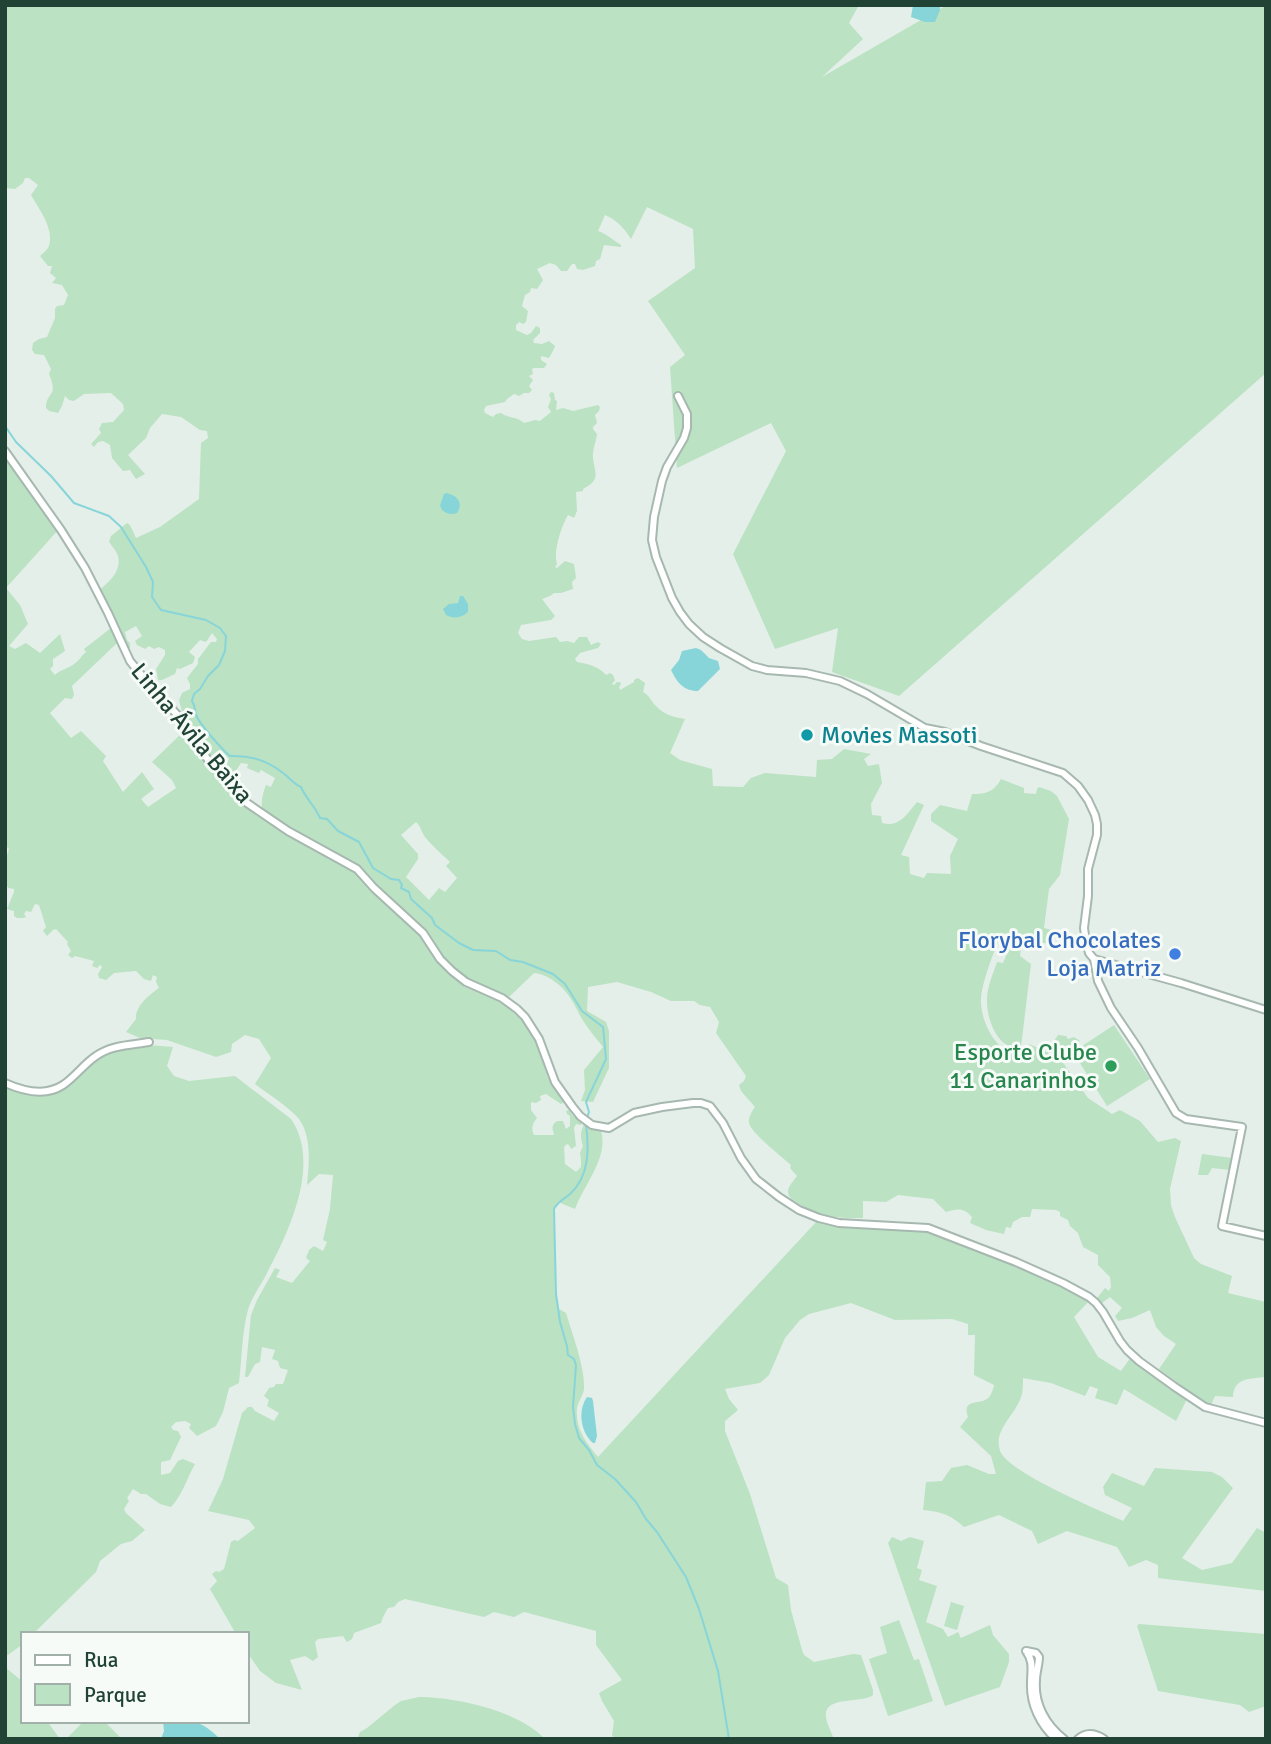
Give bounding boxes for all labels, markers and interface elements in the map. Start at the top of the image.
street label: Linha Ávila Baixa [124,657,260,809]
place label: Movies Massoti [821,720,977,750]
marker: Movies Massoti [799,727,815,743]
place label: Florybal Chocolates Loja Matriz [958,925,1161,983]
marker: Florybal Chocolates Loja Matriz [1167,946,1183,962]
place label: Esporte Clube 11 Canarinhos [949,1037,1097,1095]
marker: Esporte Clube 11 Canarinhos [1103,1058,1119,1074]
legend [21,1632,248,1723]
text: Rua [84,1647,118,1673]
text: Parque [84,1682,147,1708]

